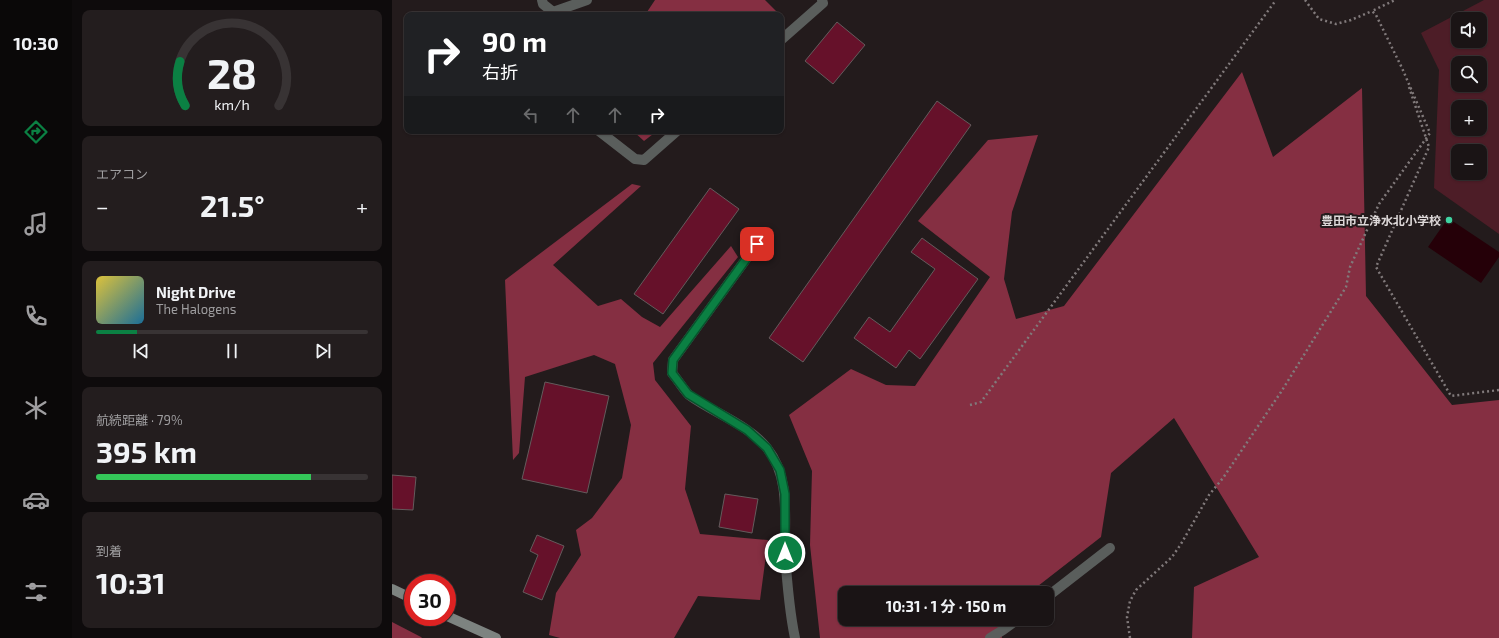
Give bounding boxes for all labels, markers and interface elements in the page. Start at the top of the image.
map controls [1451,12,1487,180]
button: sound [1451,12,1487,48]
text: 90 m [482,24,547,58]
icon: right [416,28,468,80]
text: 10:30 [13,32,59,54]
text: 28 [207,47,257,97]
button: search [1451,56,1487,92]
text: 右折 [482,61,518,83]
text: km/h [214,95,250,112]
button: + [1451,100,1487,136]
icon: left [520,104,542,126]
icon: ahead [562,104,584,126]
icon: ahead [604,104,626,126]
icon: right [646,104,668,126]
icon: directions [22,118,50,146]
button: − [1451,144,1487,180]
text: エアコン [96,166,148,182]
text: 21.5° [200,187,265,223]
text: − [96,193,109,219]
text: + [356,193,368,219]
icon: music [22,210,50,238]
place label: 豊田市立浄水北小学校 [1321,213,1441,227]
marker: 豊田市立浄水北小学校 [1444,215,1454,225]
pin [740,227,774,261]
icon: arrive [746,233,768,255]
text: Night Drive [156,283,236,301]
text: The Halogens [156,301,236,317]
icon: phone [22,302,50,330]
icon: previous [130,340,152,362]
icon: pause [221,340,243,362]
icon: next [312,340,334,362]
icon: climate [22,394,50,422]
text: 航続距離 · 79% [96,412,183,428]
text: 395 km [96,433,197,469]
icon: car [22,486,50,514]
position arrow [764,532,806,574]
text: 到着 [96,543,122,559]
text: 10:31 [96,564,166,600]
speed limit sign: 30 [404,574,456,626]
icon: filters [22,578,50,606]
text: 10:31 · 1 分 · 150 m [886,597,1006,615]

